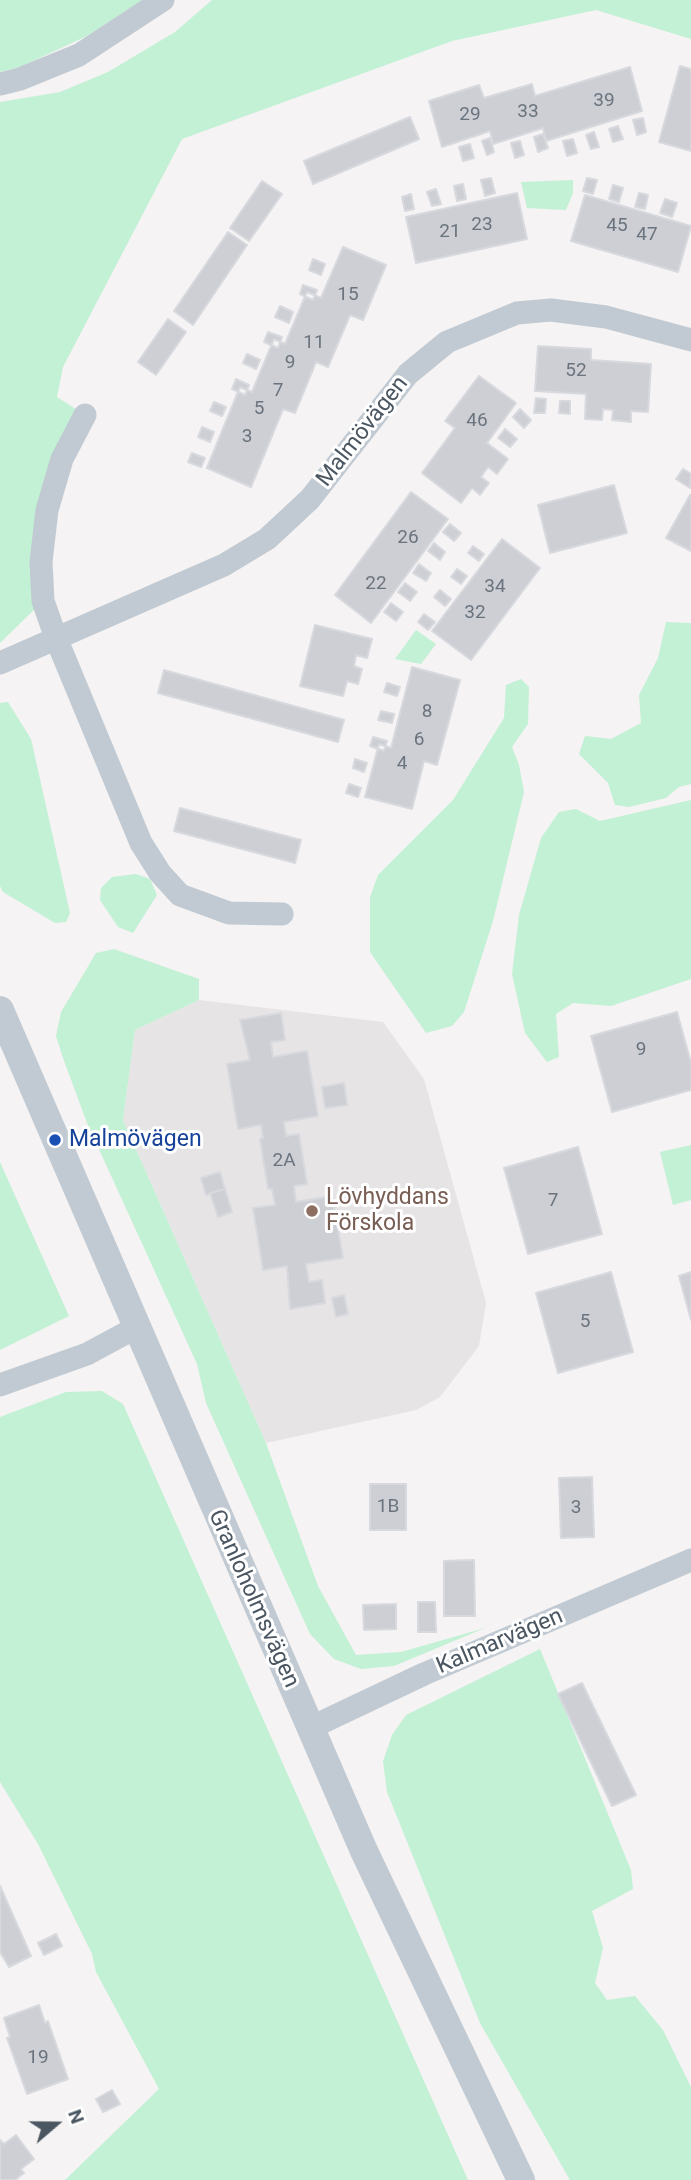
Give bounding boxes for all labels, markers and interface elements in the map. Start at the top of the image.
house number: 39 [593,90,615,112]
house number: 33 [517,101,539,123]
house number: 29 [459,104,481,126]
house number: 23 [471,214,493,236]
house number: 45 [606,215,628,237]
house number: 21 [439,221,461,243]
house number: 47 [636,224,658,246]
house number: 15 [337,284,359,306]
house number: 11 [303,332,325,354]
house number: 9 [285,352,295,374]
house number: 52 [565,360,587,382]
street label: Malmövägen [311,371,415,493]
house number: 7 [273,380,283,402]
house number: 5 [254,398,264,420]
house number: 46 [466,410,488,432]
house number: 3 [242,426,252,448]
house number: 26 [397,527,419,549]
house number: 22 [365,573,387,595]
house number: 34 [484,576,506,598]
house number: 32 [464,602,486,624]
house number: 8 [422,701,432,723]
house number: 6 [414,729,424,751]
house number: 4 [397,753,407,775]
house number: 9 [636,1039,646,1061]
place label: Malmövägen [69,1126,202,1154]
marker: Malmövägen [47,1132,63,1148]
house number: 2A [272,1150,296,1172]
place label: Lövhyddans Förskola [326,1184,449,1238]
house number: 7 [548,1190,558,1212]
marker: Lövhyddans Förskola [304,1203,320,1219]
house number: 5 [580,1311,590,1333]
house number: 1B [377,1496,399,1518]
house number: 3 [571,1497,581,1519]
street label: Granloholmsvägen [201,1506,305,1692]
street label: Kalmarvägen [433,1603,567,1681]
house number: 19 [27,2047,49,2069]
north arrow [21,2089,91,2159]
text: N [63,2106,89,2127]

